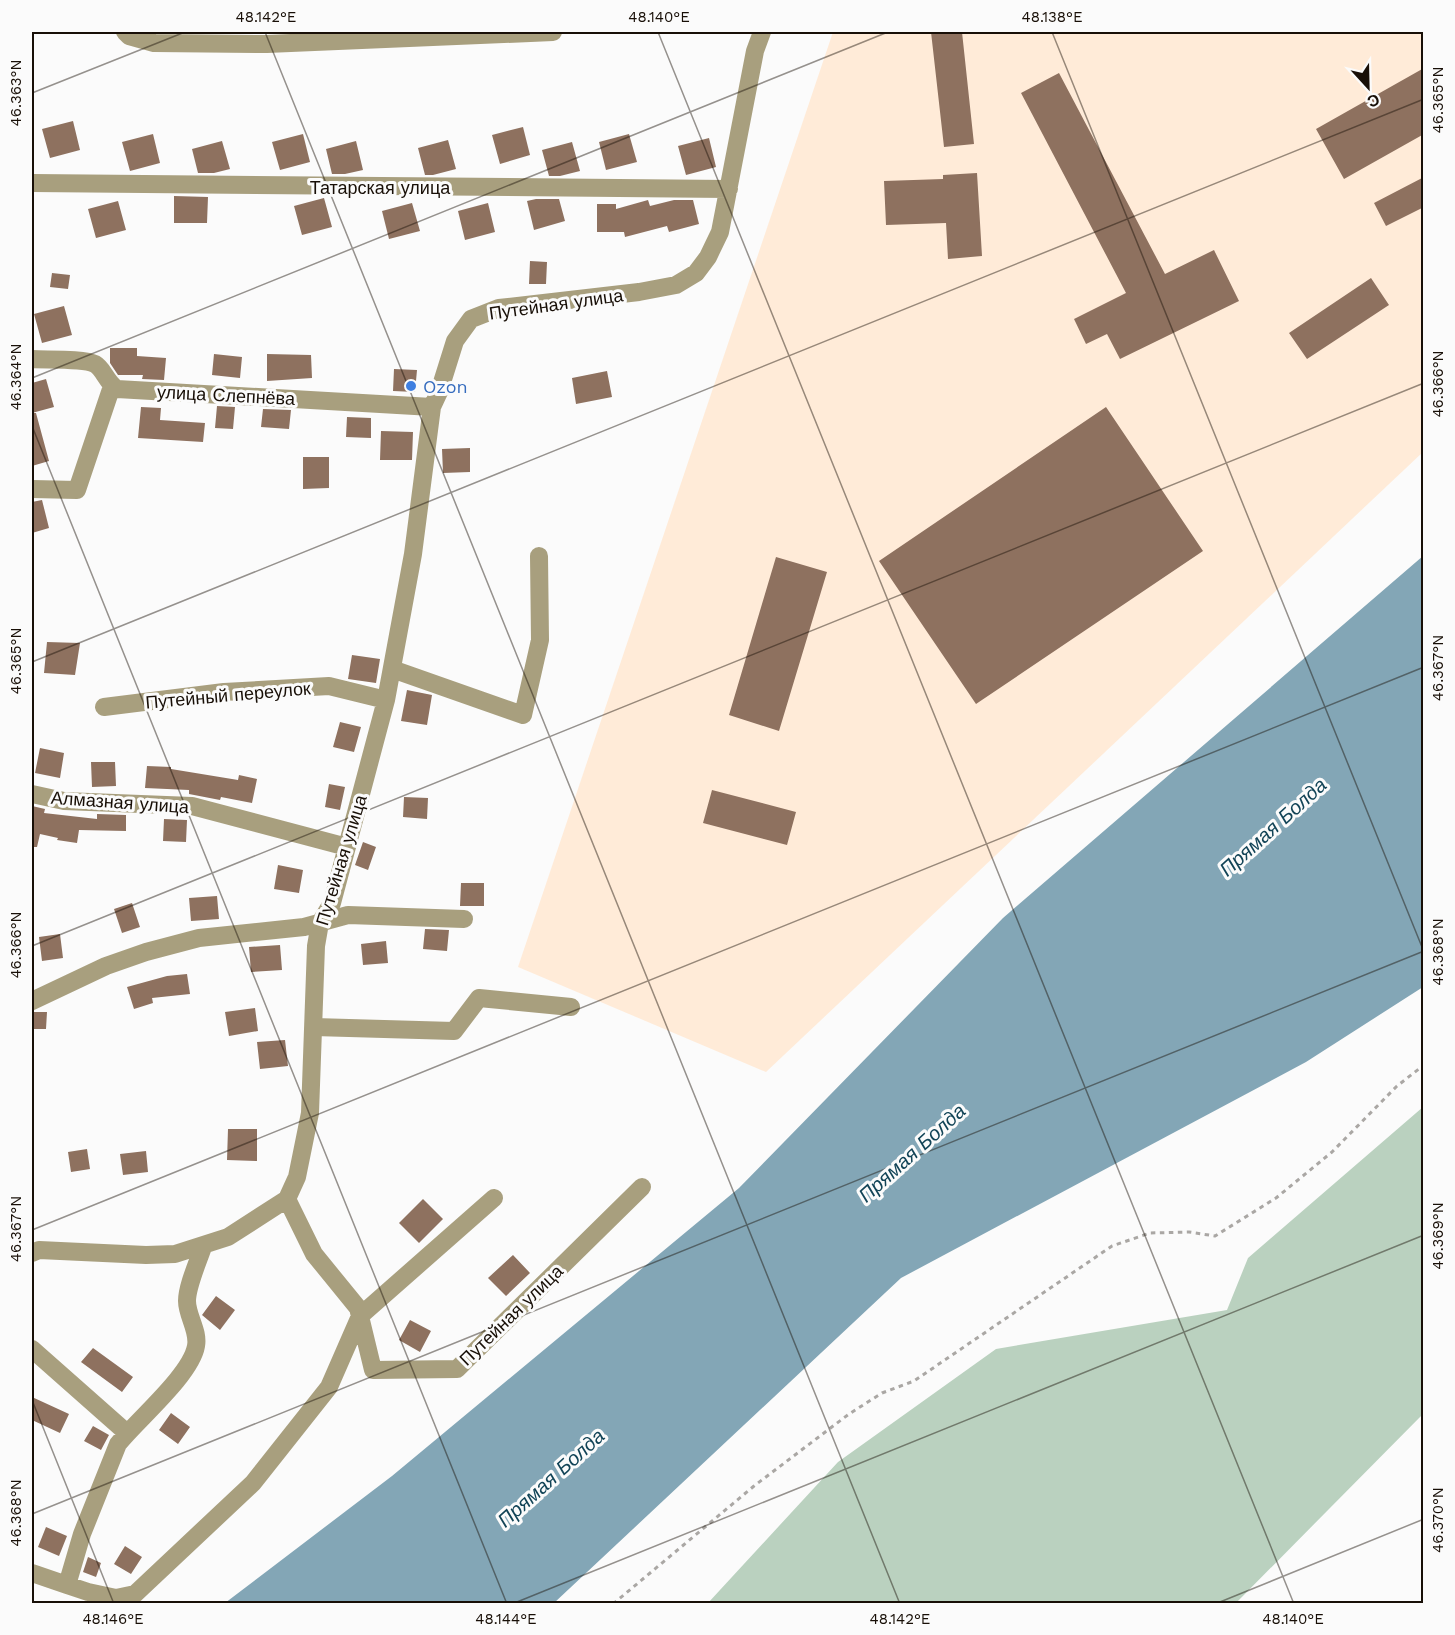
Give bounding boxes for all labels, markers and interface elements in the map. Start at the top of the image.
text: 48.142°E [236,8,296,26]
text: 48.140°E [628,8,690,26]
text: 48.138°E [1022,8,1082,26]
north arrow [1338,57,1398,117]
text: 46.363°N [7,60,25,126]
text: 46.365°N [1429,67,1447,133]
text: С [1364,89,1382,112]
street label: Татарская улица [310,177,451,198]
street label: Путейная улица [488,284,625,324]
text: 46.364°N [7,343,25,411]
text: 46.366°N [1429,350,1447,418]
place label: Ozon [423,376,468,397]
marker: Ozon [404,379,418,393]
street label: улица Слепнёва [156,381,297,409]
text: 46.365°N [7,628,25,694]
text: 46.367°N [1429,635,1447,701]
street label: Путейный переулок [144,677,312,713]
water label: Прямая Болда [1215,773,1331,881]
street label: Алмазная улица [50,787,191,817]
street label: Путейная улица [311,791,371,928]
text: 46.366°N [7,911,25,979]
text: 46.368°N [1429,918,1447,986]
water label: Прямая Болда [854,1099,970,1207]
text: 46.367°N [7,1196,25,1262]
text: 46.369°N [1429,1202,1447,1270]
street label: Путейная улица [455,1260,568,1370]
water label: Прямая Болда [493,1424,609,1532]
text: 46.368°N [7,1479,25,1547]
text: 46.370°N [1429,1487,1447,1553]
text: 48.146°E [82,1610,144,1628]
text: 48.144°E [475,1610,537,1628]
text: 48.142°E [870,1610,930,1628]
text: 48.140°E [1262,1610,1324,1628]

